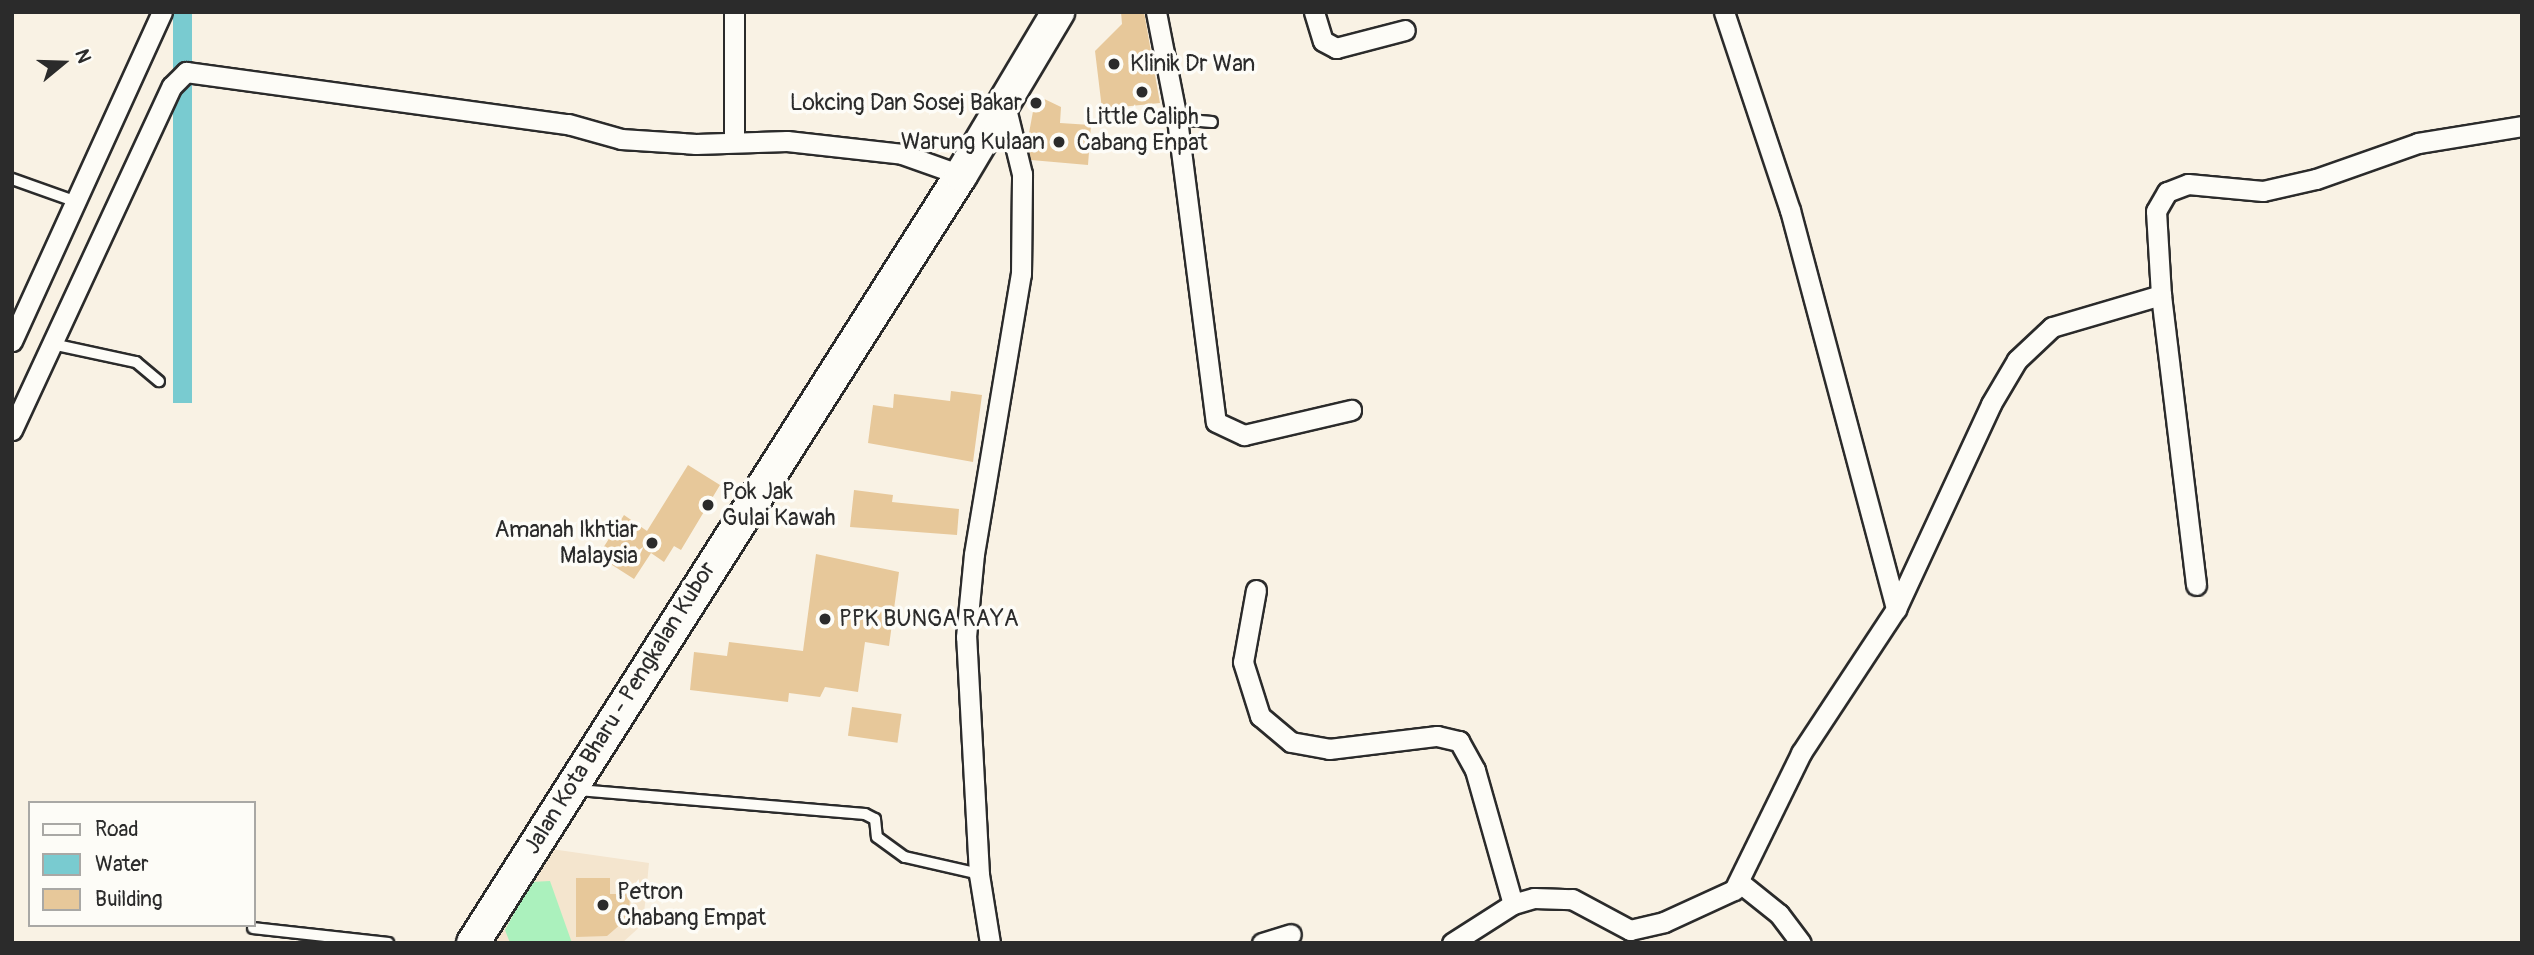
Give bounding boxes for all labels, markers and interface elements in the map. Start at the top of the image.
north arrow [28,28,98,98]
text: N [69,46,96,66]
place label: Klinik Dr Wan [1130,50,1255,78]
marker: Klinik Dr Wan [1104,54,1124,74]
marker: Little Caliph Cabang Enpat [1134,84,1150,100]
place label: Lokcing Dan Sosej Bakar [790,89,1022,117]
marker: Lokcing Dan Sosej Bakar [1028,95,1044,111]
place label: Little Caliph Cabang Enpat [1077,103,1207,157]
place label: Warung Kulaan [901,128,1045,156]
marker: Warung Kulaan [1051,134,1067,150]
place label: Pok Jak Gulai Kawah [722,478,836,532]
marker: Pok Jak Gulai Kawah [700,497,716,513]
place label: Amanah Ikhtiar Malaysia [494,516,638,570]
marker: Amanah Ikhtiar Malaysia [644,535,660,551]
street label: Jalan Kota Bharu - Pengkalan Kubor [518,557,722,859]
place label: PPK BUNGA RAYA [839,605,1019,633]
marker: PPK BUNGA RAYA [817,611,833,627]
legend [28,801,256,927]
text: Road [95,816,139,843]
text: Water [95,851,148,878]
place label: Petron Chabang Empat [617,878,766,932]
text: Building [95,886,162,913]
marker: Petron Chabang Empat [595,897,611,913]

